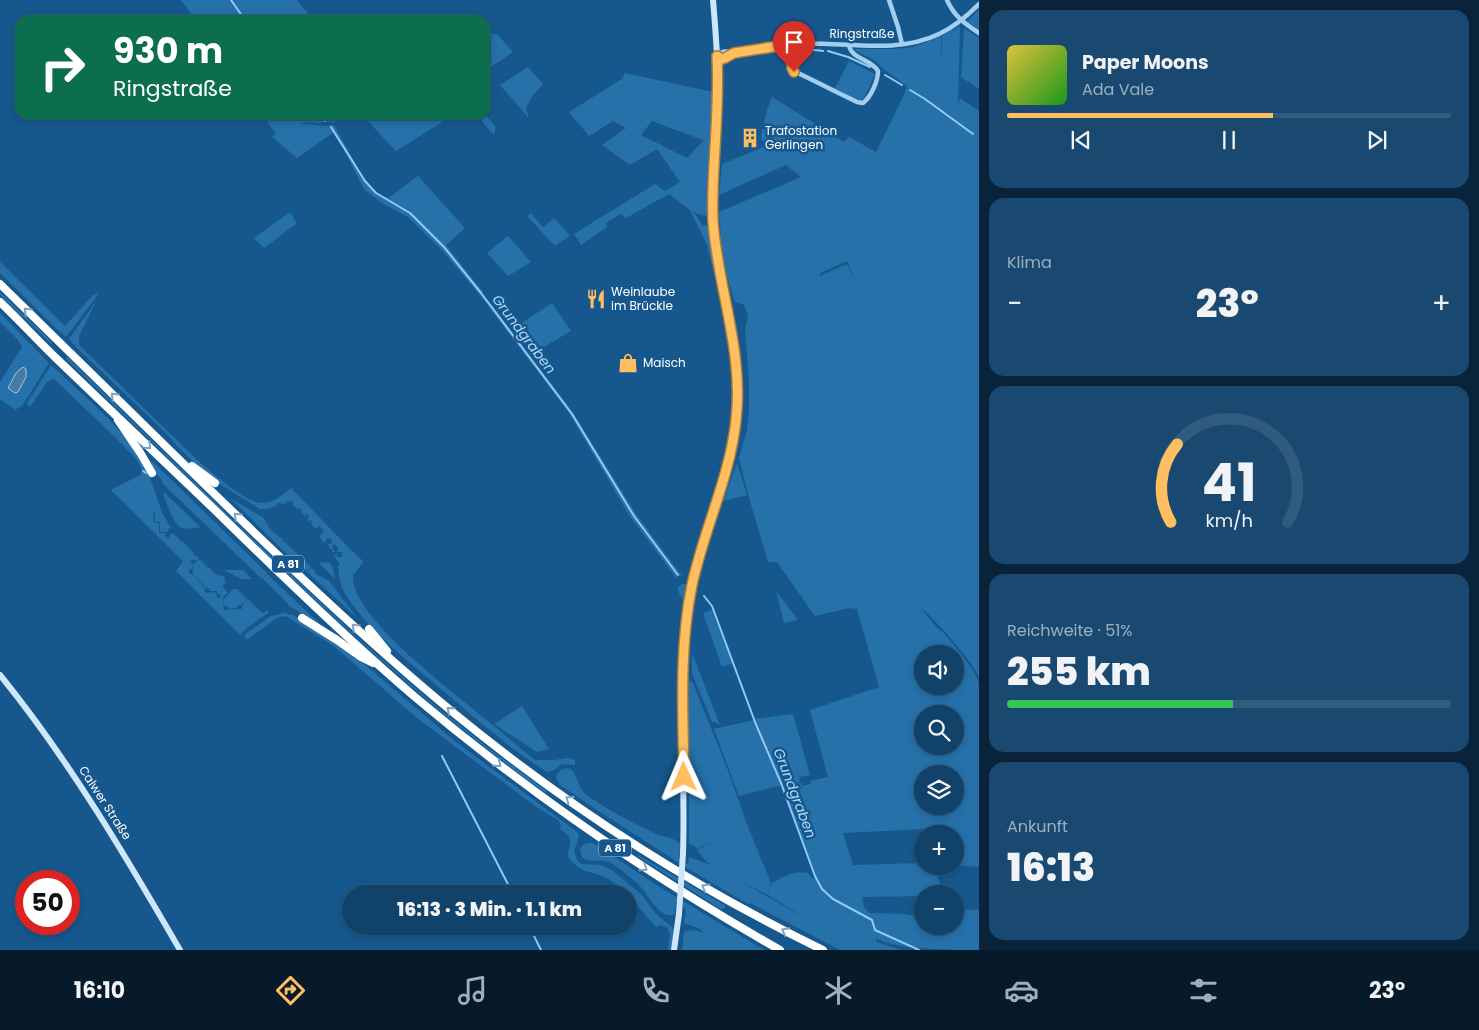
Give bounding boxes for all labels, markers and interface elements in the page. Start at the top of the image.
pin [773,21,815,72]
street label: Ringstraße [830,25,894,42]
text: 930 m [113,26,223,75]
icon: arrive [780,28,808,56]
icon: right [30,35,95,100]
text: Paper Moons [1082,49,1209,76]
text: Ringstraße [113,73,232,104]
text: Ada Vale [1082,78,1154,101]
place label: Trafostation Gerlingen [765,122,837,153]
icon: previous [1067,126,1095,154]
icon: pause [1215,126,1243,154]
icon: next [1363,126,1391,154]
building icon: Trafostation Gerlingen [739,127,761,149]
text: Klima [1007,251,1052,274]
text: 23° [1196,277,1259,330]
place label: Weinlaube im Brückle [611,283,675,314]
text: − [1007,284,1022,323]
text: + [1432,284,1451,323]
restaurant icon: Weinlaube im Brückle [585,288,607,310]
water label: Grundgraben [487,290,561,378]
one-way arrow [24,308,33,317]
shop icon: Maisch [617,352,639,374]
place label: Maisch [643,354,686,371]
one-way arrow [111,393,120,402]
one-way arrow [142,440,151,449]
text: 41 [1202,446,1256,519]
text: km/h [1205,508,1253,533]
one-way arrow [234,513,243,522]
road number: A 81 [272,556,304,572]
text: Reichweite · 51% [1007,619,1133,642]
one-way arrow [352,624,361,633]
map controls [914,645,964,935]
button: sound [914,645,964,695]
text: 255 km [1007,645,1151,698]
button: search [914,705,964,755]
one-way arrow [447,707,456,716]
water label: Grundgraben [769,745,821,841]
position arrow [657,750,709,802]
one-way arrow [492,758,501,767]
street label: Calwer Straße [75,762,136,843]
button: layers [914,765,964,815]
one-way arrow [565,796,575,805]
text: Ankunft [1007,815,1068,838]
button: + [914,825,964,875]
road number: A 81 [599,840,631,856]
text: 16:13 [1007,841,1095,894]
one-way arrow [639,862,648,871]
speed limit sign: 50 [15,870,80,935]
one-way arrow [702,884,711,894]
button: − [914,885,964,935]
text: 16:13 · 3 Min. · 1.1 km [397,896,582,923]
one-way arrow [782,927,791,937]
icon: directions [273,973,308,1008]
icon: music [455,973,490,1008]
icon: phone [638,973,673,1008]
icon: climate [821,973,856,1008]
icon: car [1004,973,1039,1008]
icon: filters [1186,973,1221,1008]
text: 16:10 [74,975,125,1006]
text: 23° [1369,975,1405,1006]

